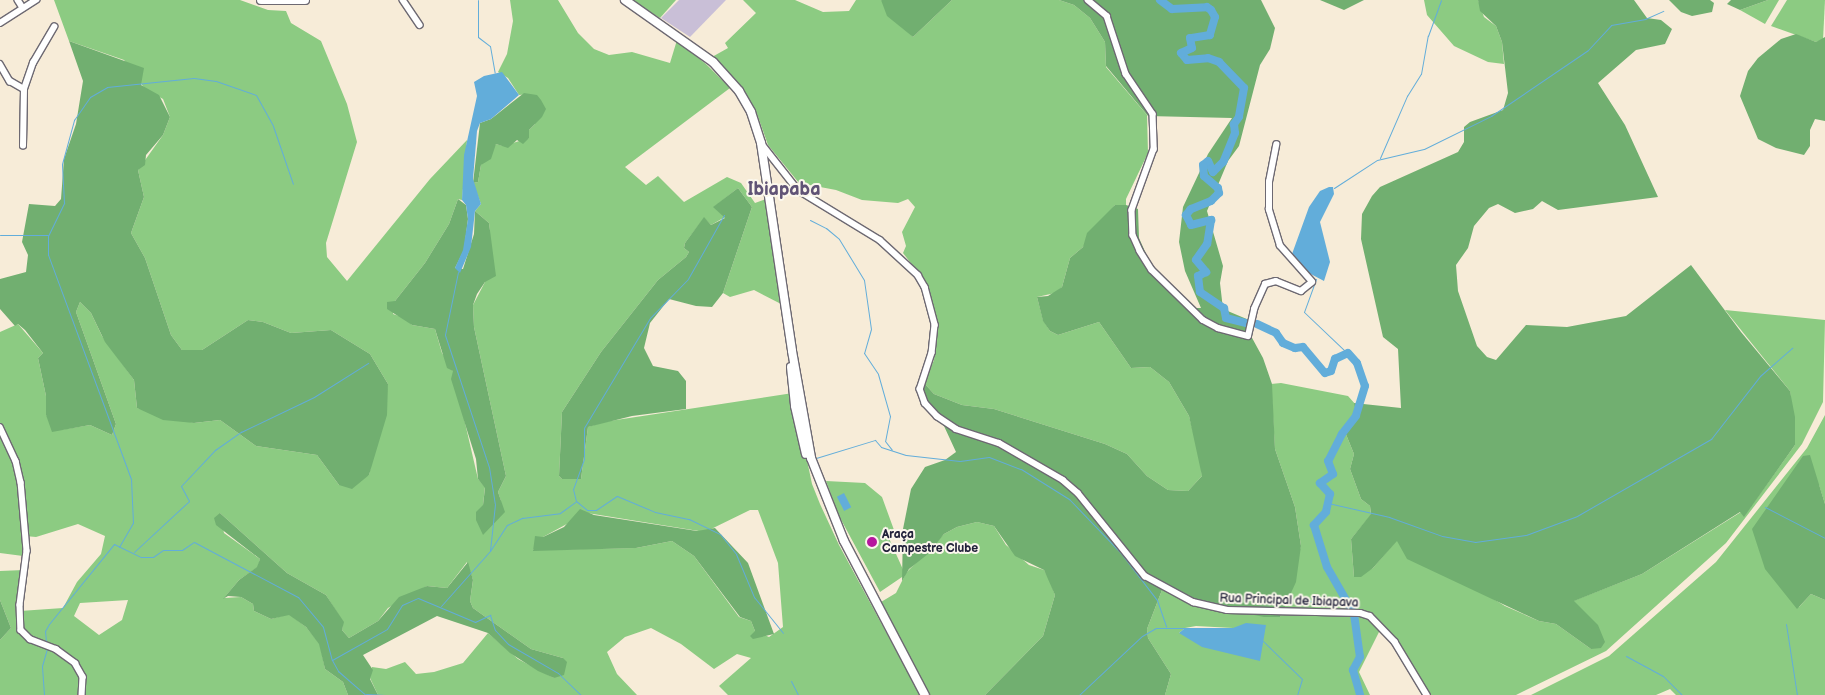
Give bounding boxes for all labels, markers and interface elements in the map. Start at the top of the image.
district label: Ibiapaba [747,179,821,201]
place label: Araça Campestre Clube [882,528,978,556]
marker: Araça Campestre Clube [866,536,878,548]
street label: Rua Principal de Ibiapava [1219,591,1359,611]

